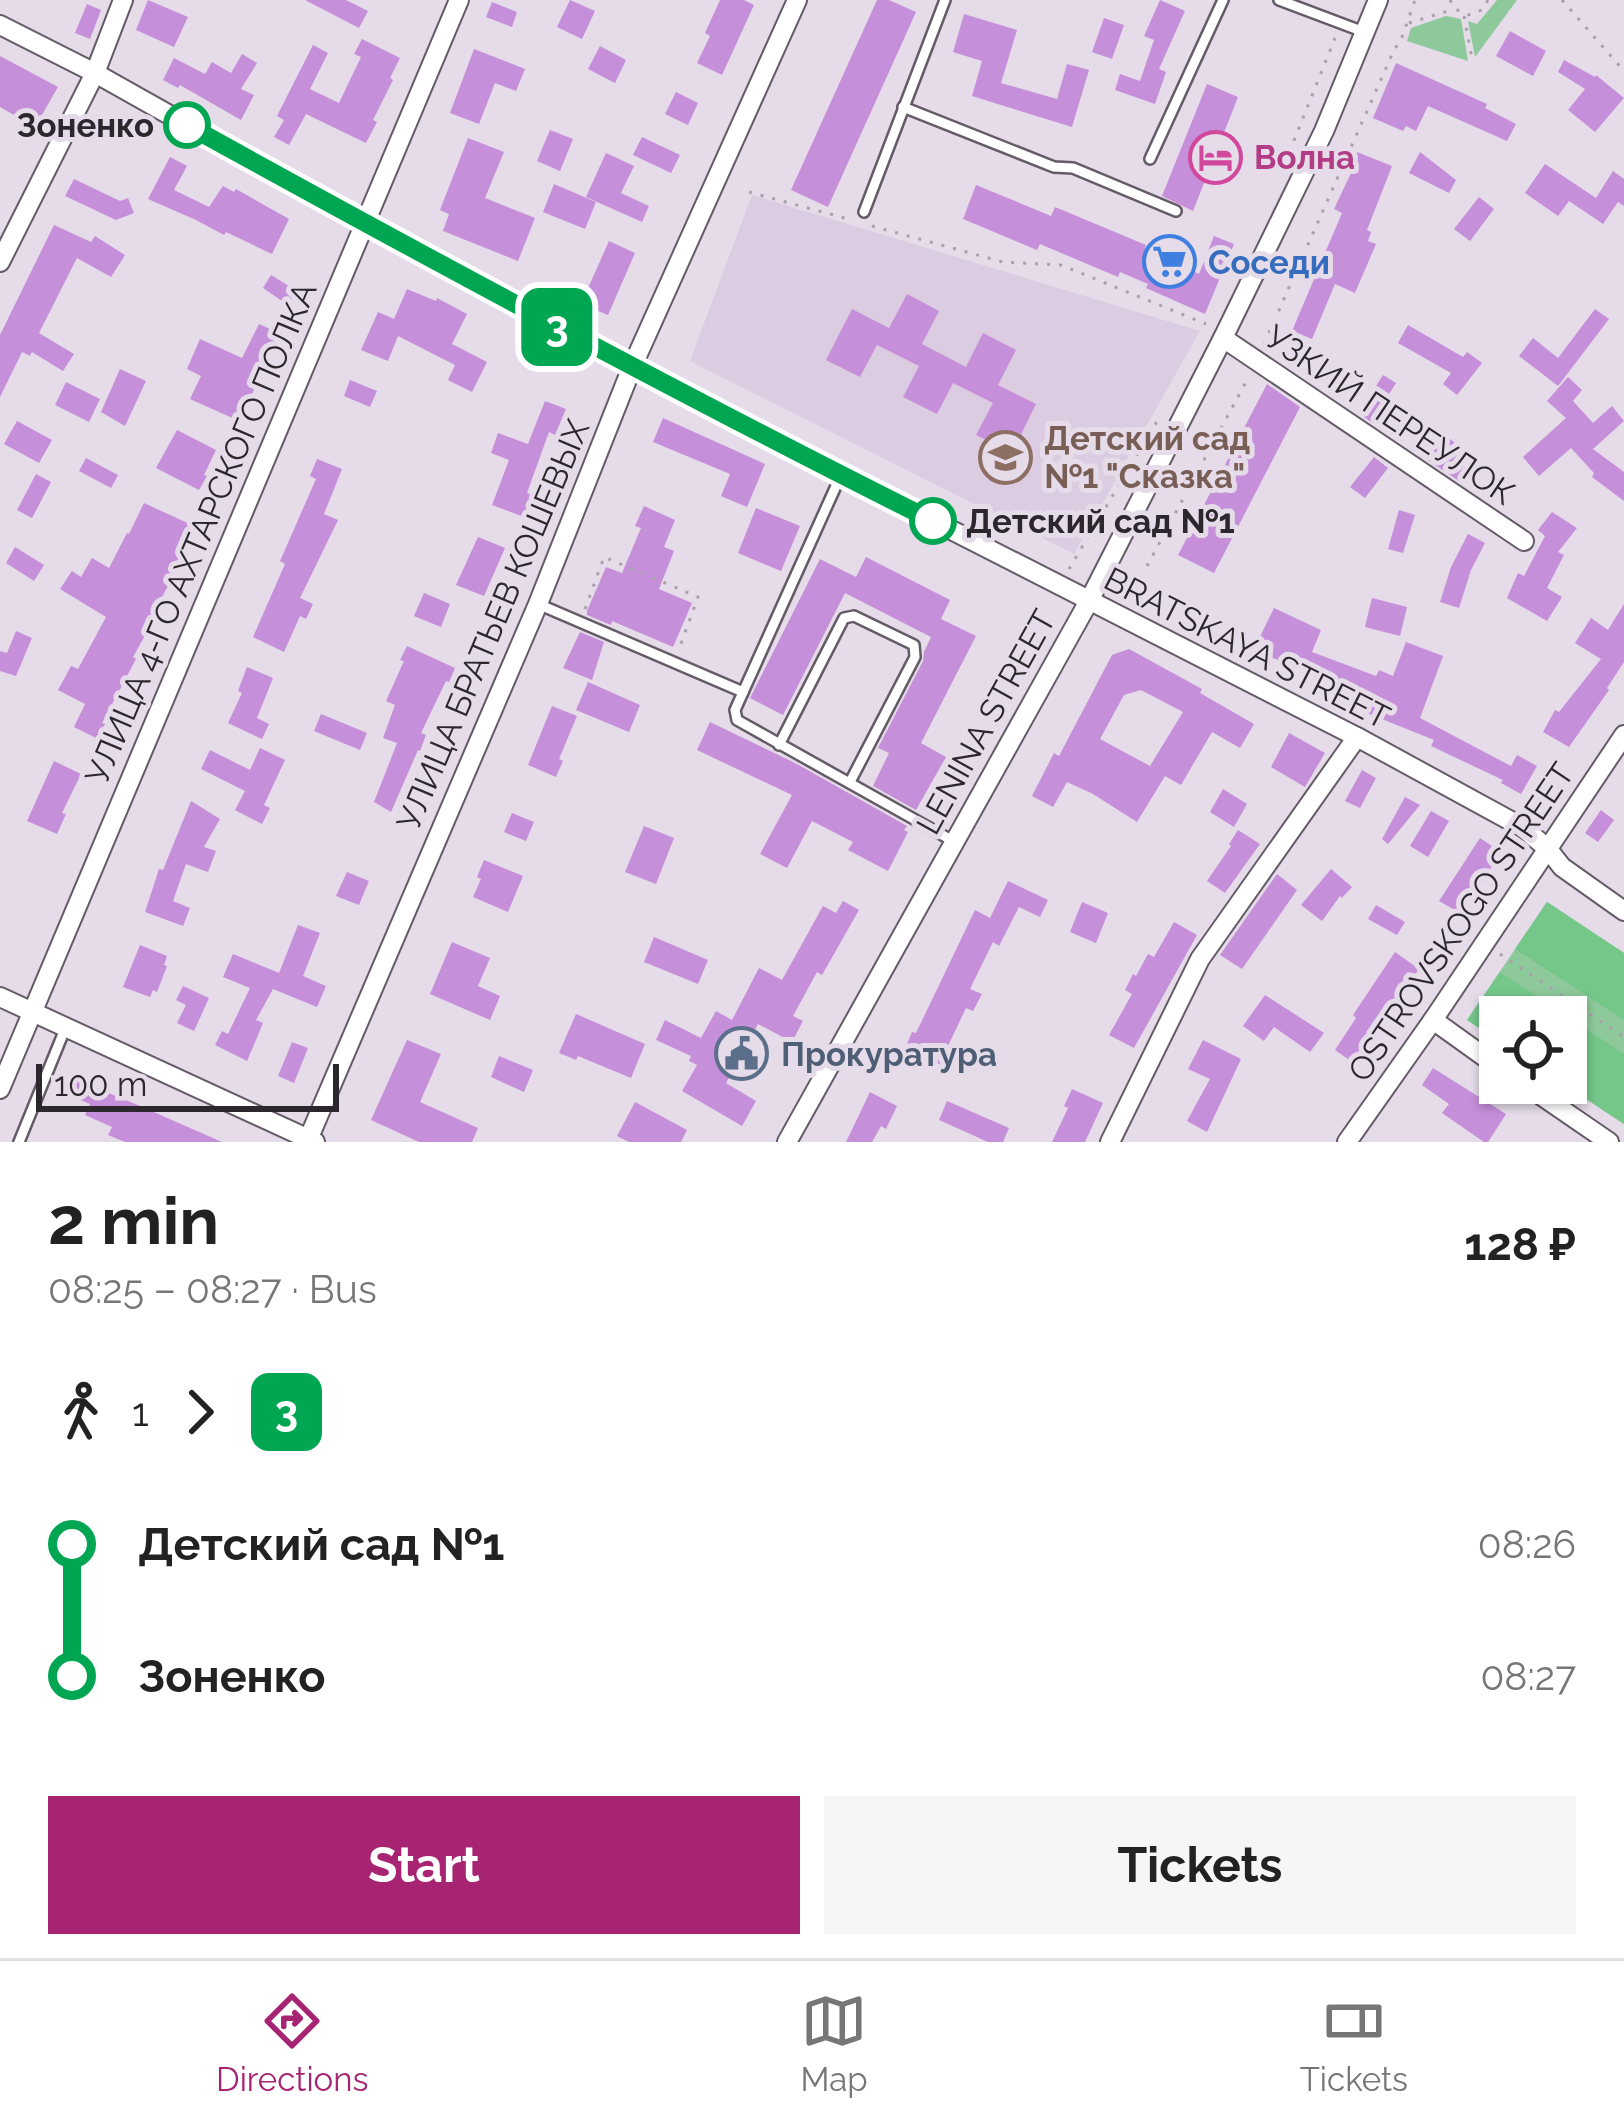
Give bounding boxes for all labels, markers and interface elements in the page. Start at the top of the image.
marker: Зоненко [165,103,209,147]
place label: Зоненко [17,106,154,145]
hotel icon: Волна [1187,129,1243,185]
place label: Волна [1254,138,1355,177]
supermarket icon: Соседи [1141,234,1197,290]
place label: Соседи [1208,243,1330,282]
street label: УЛИЦА 4-ГО АХТАРСКОГО ПОЛКА [77,276,325,790]
line badge: 3 [518,288,596,366]
text: 3 [545,302,569,351]
street label: УЗКИЙ ПЕРЕУЛОК [1258,317,1522,513]
street label: УЛИЦА БРАТЬЕВ КОШЕВЫХ [389,414,597,836]
place label: Детский сад №1 "Сказка" [1044,419,1250,496]
school or university icon: Детский сад №1 "Сказка" [977,429,1033,485]
marker: Детский сад №1 [911,499,955,543]
place label: Детский сад №1 [966,502,1235,541]
street label: BRATSKAYA STREET [1098,559,1396,737]
street label: LENINA STREET [908,603,1064,841]
street label: OSTROVSKOGO STREET [1340,755,1582,1089]
map controls [1479,996,1587,1104]
button: locate [1479,996,1587,1104]
public building icon: Прокуратура [714,1026,770,1082]
place label: Прокуратура [781,1035,997,1074]
scale bar [36,1058,339,1111]
text: 100 m [54,1065,147,1104]
text: 2 min [48,1182,219,1259]
text: 128 ₽ [1464,1218,1576,1271]
text: 08:25 – 08:27 · Bus [48,1266,377,1312]
icon: walk [48,1379,114,1445]
icon: forward [167,1379,233,1445]
text: 3 [275,1387,298,1436]
text: 1 [132,1389,149,1435]
text: Детский сад №1 [138,1518,504,1571]
text: 08:26 [1478,1521,1576,1567]
text: Зоненко [138,1650,325,1703]
text: 08:27 [1480,1653,1576,1699]
button: Start [48,1796,800,1934]
button: Tickets [824,1796,1576,1934]
tab: Directions [216,1988,368,2099]
tab: Map [801,1988,868,2099]
tab: Tickets [1300,1988,1408,2099]

